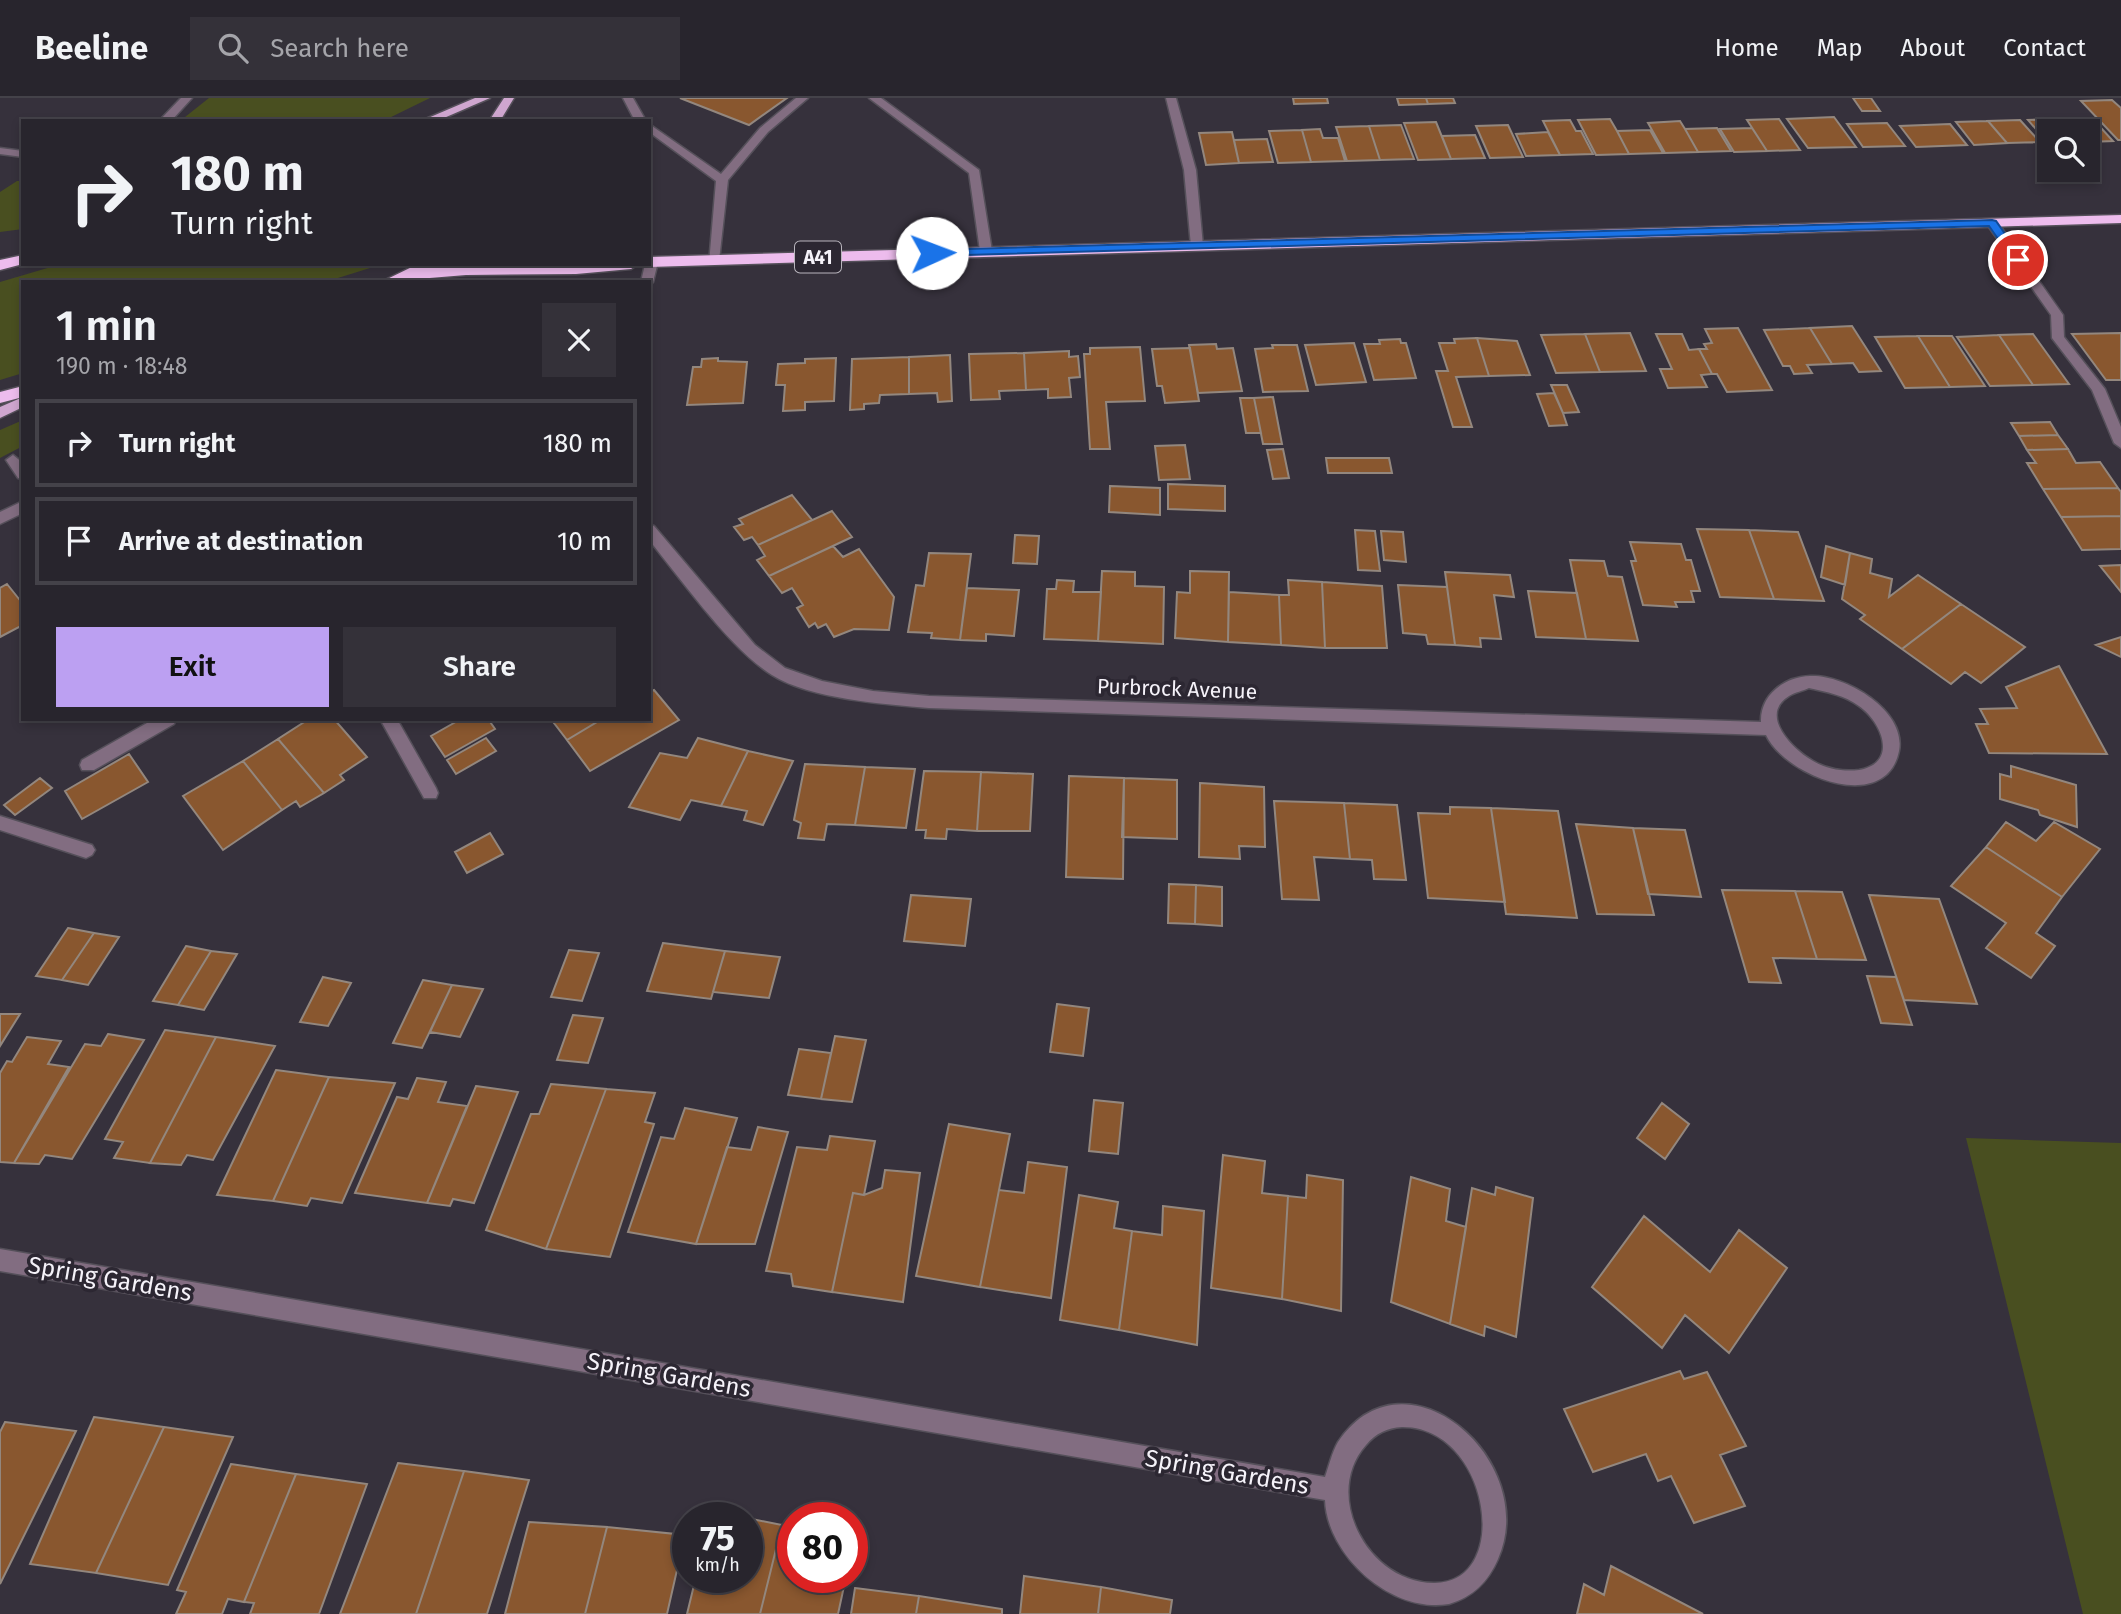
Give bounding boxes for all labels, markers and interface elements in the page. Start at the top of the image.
search box [190,17,680,80]
text: Beeline [35,28,148,68]
icon: search [214,29,252,67]
text: Search here [270,33,409,64]
text: Home [1715,34,1779,62]
text: Map [1817,34,1863,62]
text: About [1901,34,1965,62]
text: Contact [2003,34,2086,62]
map controls [2037,119,2100,182]
button: search [2037,119,2100,182]
text: 180 m [171,144,304,203]
icon: right [56,147,147,238]
text: Turn right [171,204,313,242]
position arrow [895,216,969,290]
pin [1988,230,2048,290]
icon: arrive [1999,241,2037,279]
road number: A41 [795,242,841,272]
text: 1 min [56,301,157,351]
button: close [542,303,616,377]
text: 190 m · 18:48 [56,352,187,380]
icon: right [60,424,98,462]
text: Turn right [119,428,236,459]
text: 180 m [543,428,612,459]
icon: arrive [60,522,98,560]
text: Arrive at destination [119,526,363,557]
text: 10 m [557,526,612,557]
button: Exit [56,627,329,707]
button: Share [343,627,616,707]
street label: Purbrock Avenue [1096,673,1258,705]
street label: Spring Gardens [26,1251,194,1307]
street label: Spring Gardens [585,1347,753,1403]
street label: Spring Gardens [1143,1444,1311,1500]
speed limit sign: 80 [777,1502,868,1593]
text: 75 [700,1517,735,1559]
text: km/h [695,1554,740,1576]

